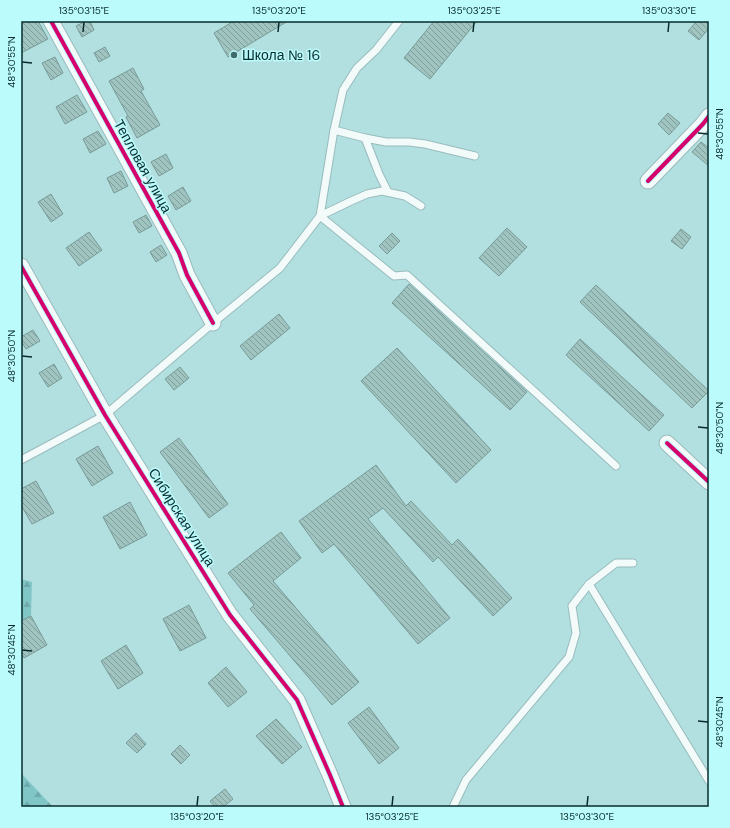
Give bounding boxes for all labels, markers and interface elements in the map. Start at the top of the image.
text: 135°03'15"E [59,4,110,17]
text: 135°03'20"E [252,4,306,17]
text: 135°03'25"E [447,4,501,17]
text: 135°03'30"E [642,4,696,17]
text: 48°30'55"N [5,36,18,88]
place label: Школа № 16 [242,46,320,64]
marker: Школа № 16 [229,50,239,60]
text: 48°30'55"N [713,108,726,160]
street label: Тепловая улица [110,116,176,216]
text: 48°30'50"N [5,330,18,382]
text: 48°30'50"N [713,402,726,454]
street label: Сибирская улица [145,464,220,570]
text: 48°30'45"N [5,624,18,676]
text: 48°30'45"N [713,696,726,748]
text: 135°03'20"E [170,810,224,823]
text: 135°03'25"E [365,810,419,823]
text: 135°03'30"E [560,810,614,823]

